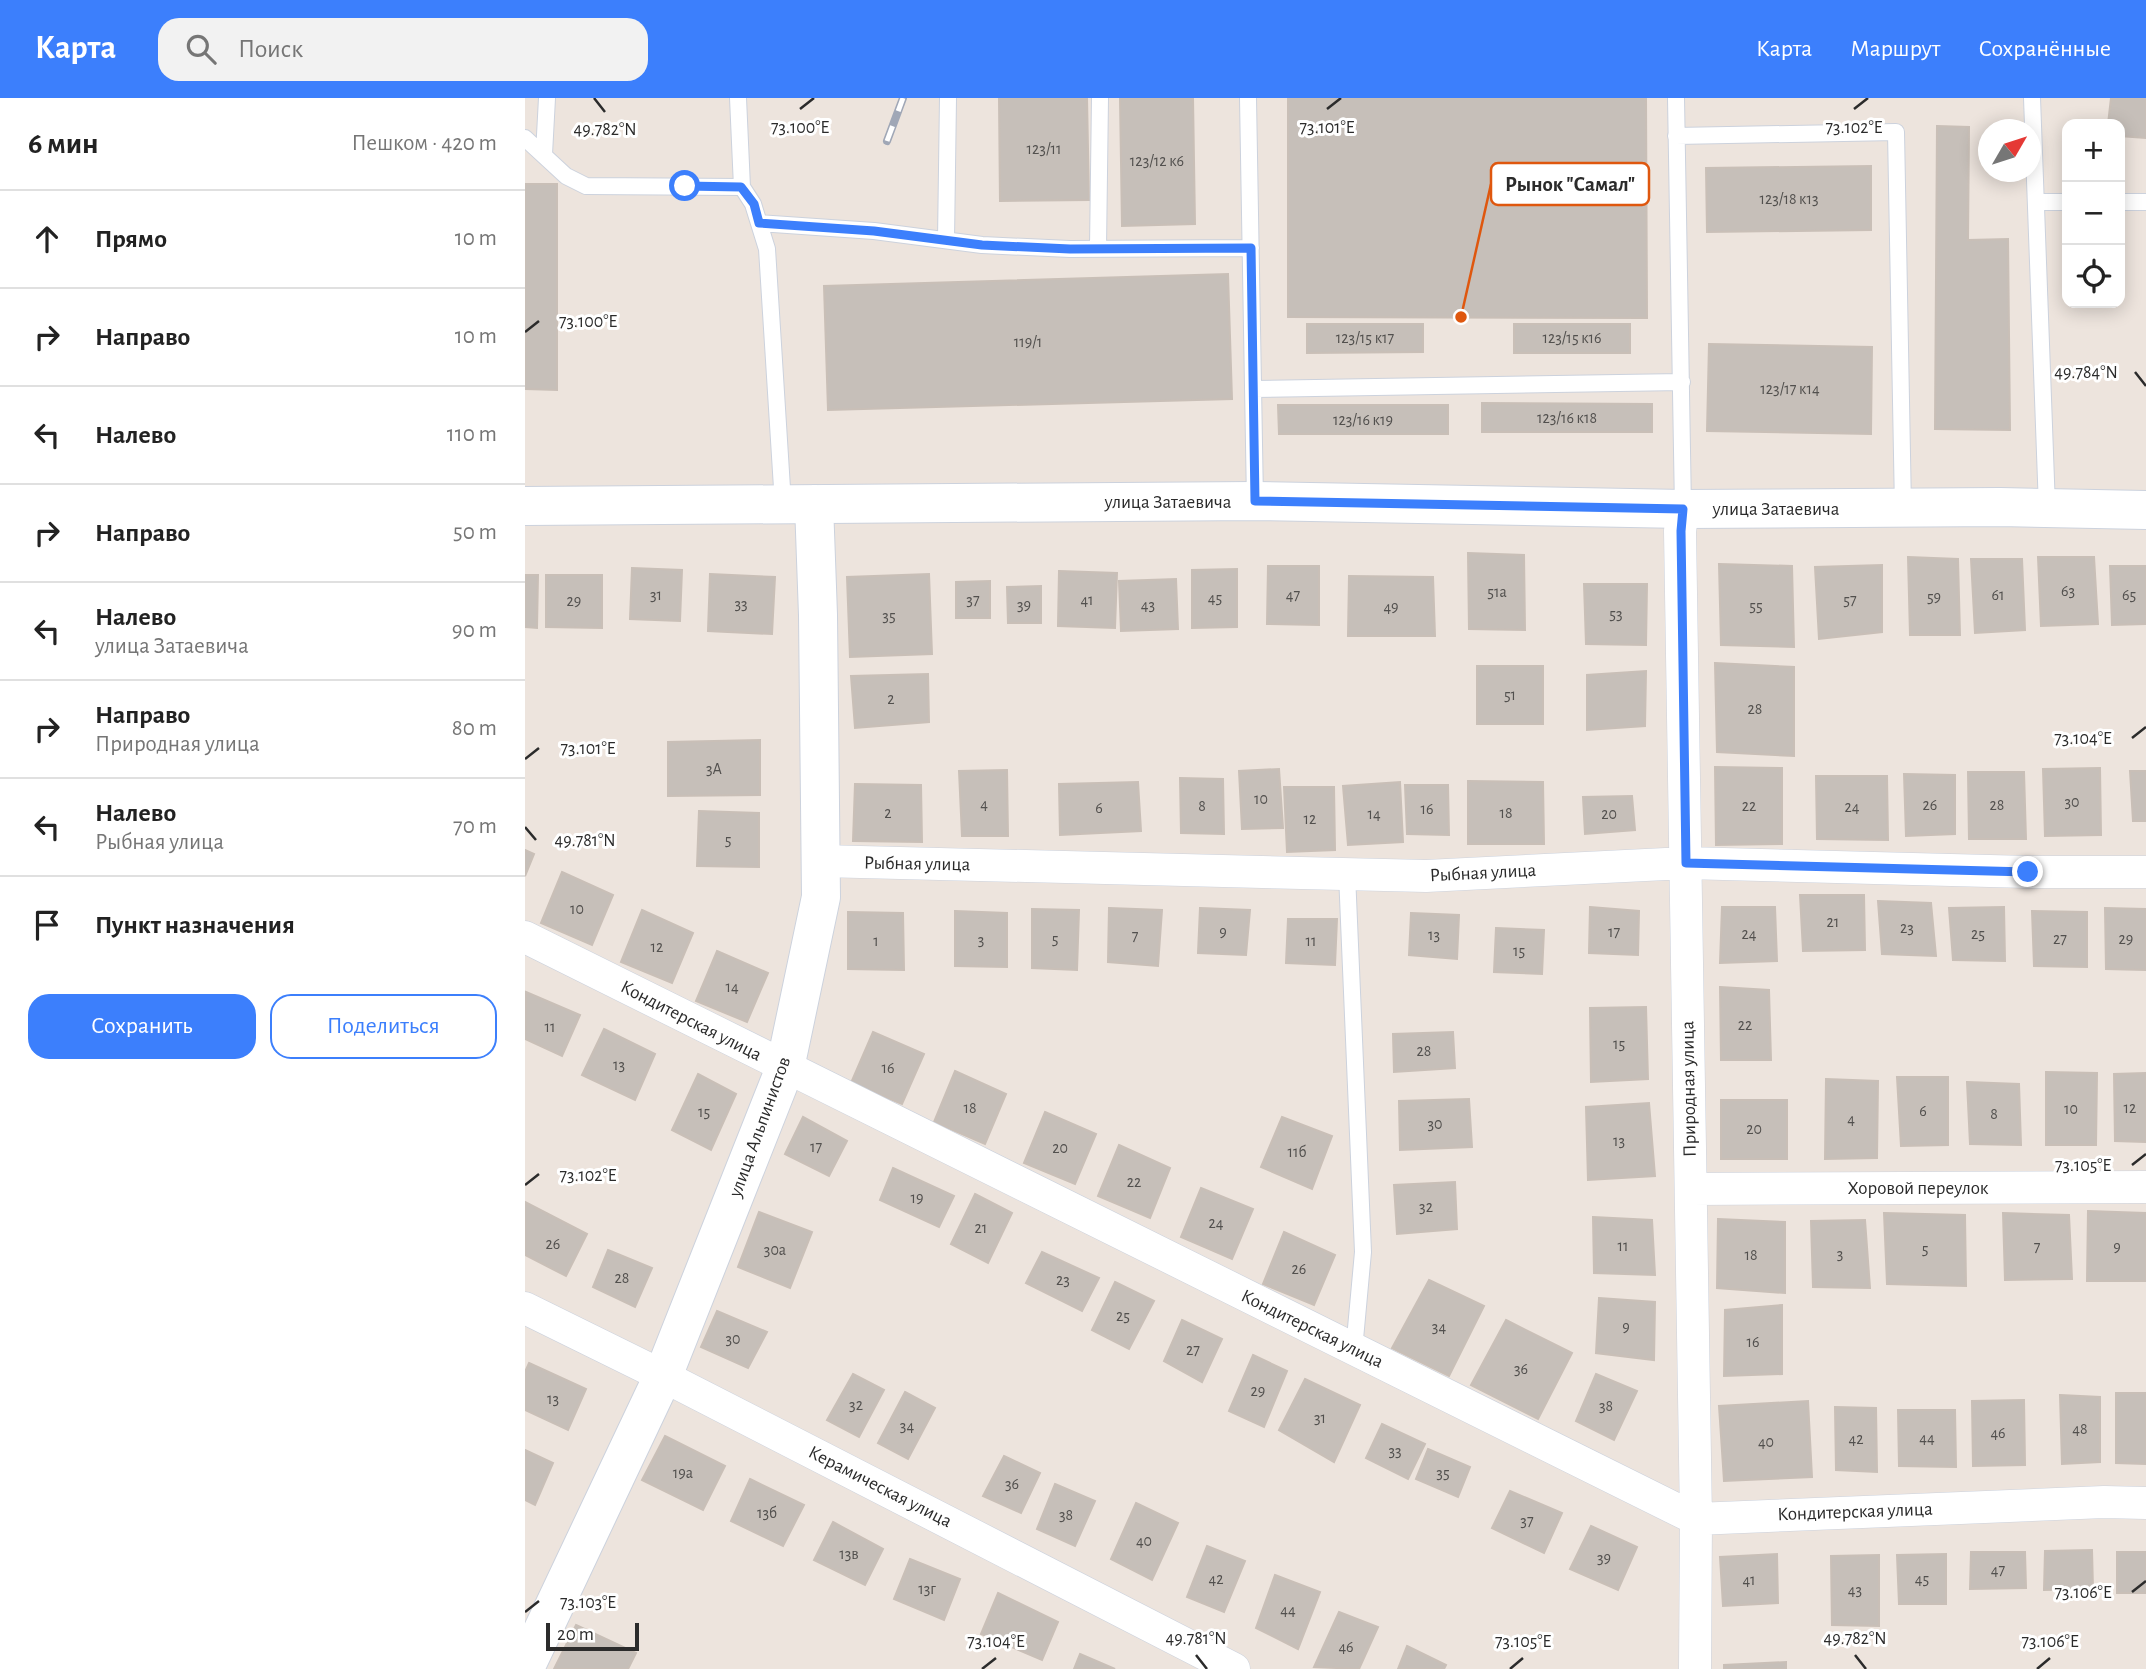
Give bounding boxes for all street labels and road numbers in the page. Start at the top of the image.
street label: улица Затаевича [1104,493,1232,512]
street label: улица Затаевича [1712,500,1840,519]
street label: Рыбная улица [864,854,971,874]
street label: Рыбная улица [1429,861,1537,885]
street label: Кондитерская улица [617,977,765,1065]
street label: Природная улица [1678,1020,1700,1157]
street label: улица Альпинистов [725,1054,794,1201]
street label: Хоровой переулок [1847,1179,1989,1198]
street label: Кондитерская улица [1238,1286,1386,1372]
street label: Керамическая улица [805,1443,955,1532]
street label: Кондитерская улица [1777,1500,1933,1524]

